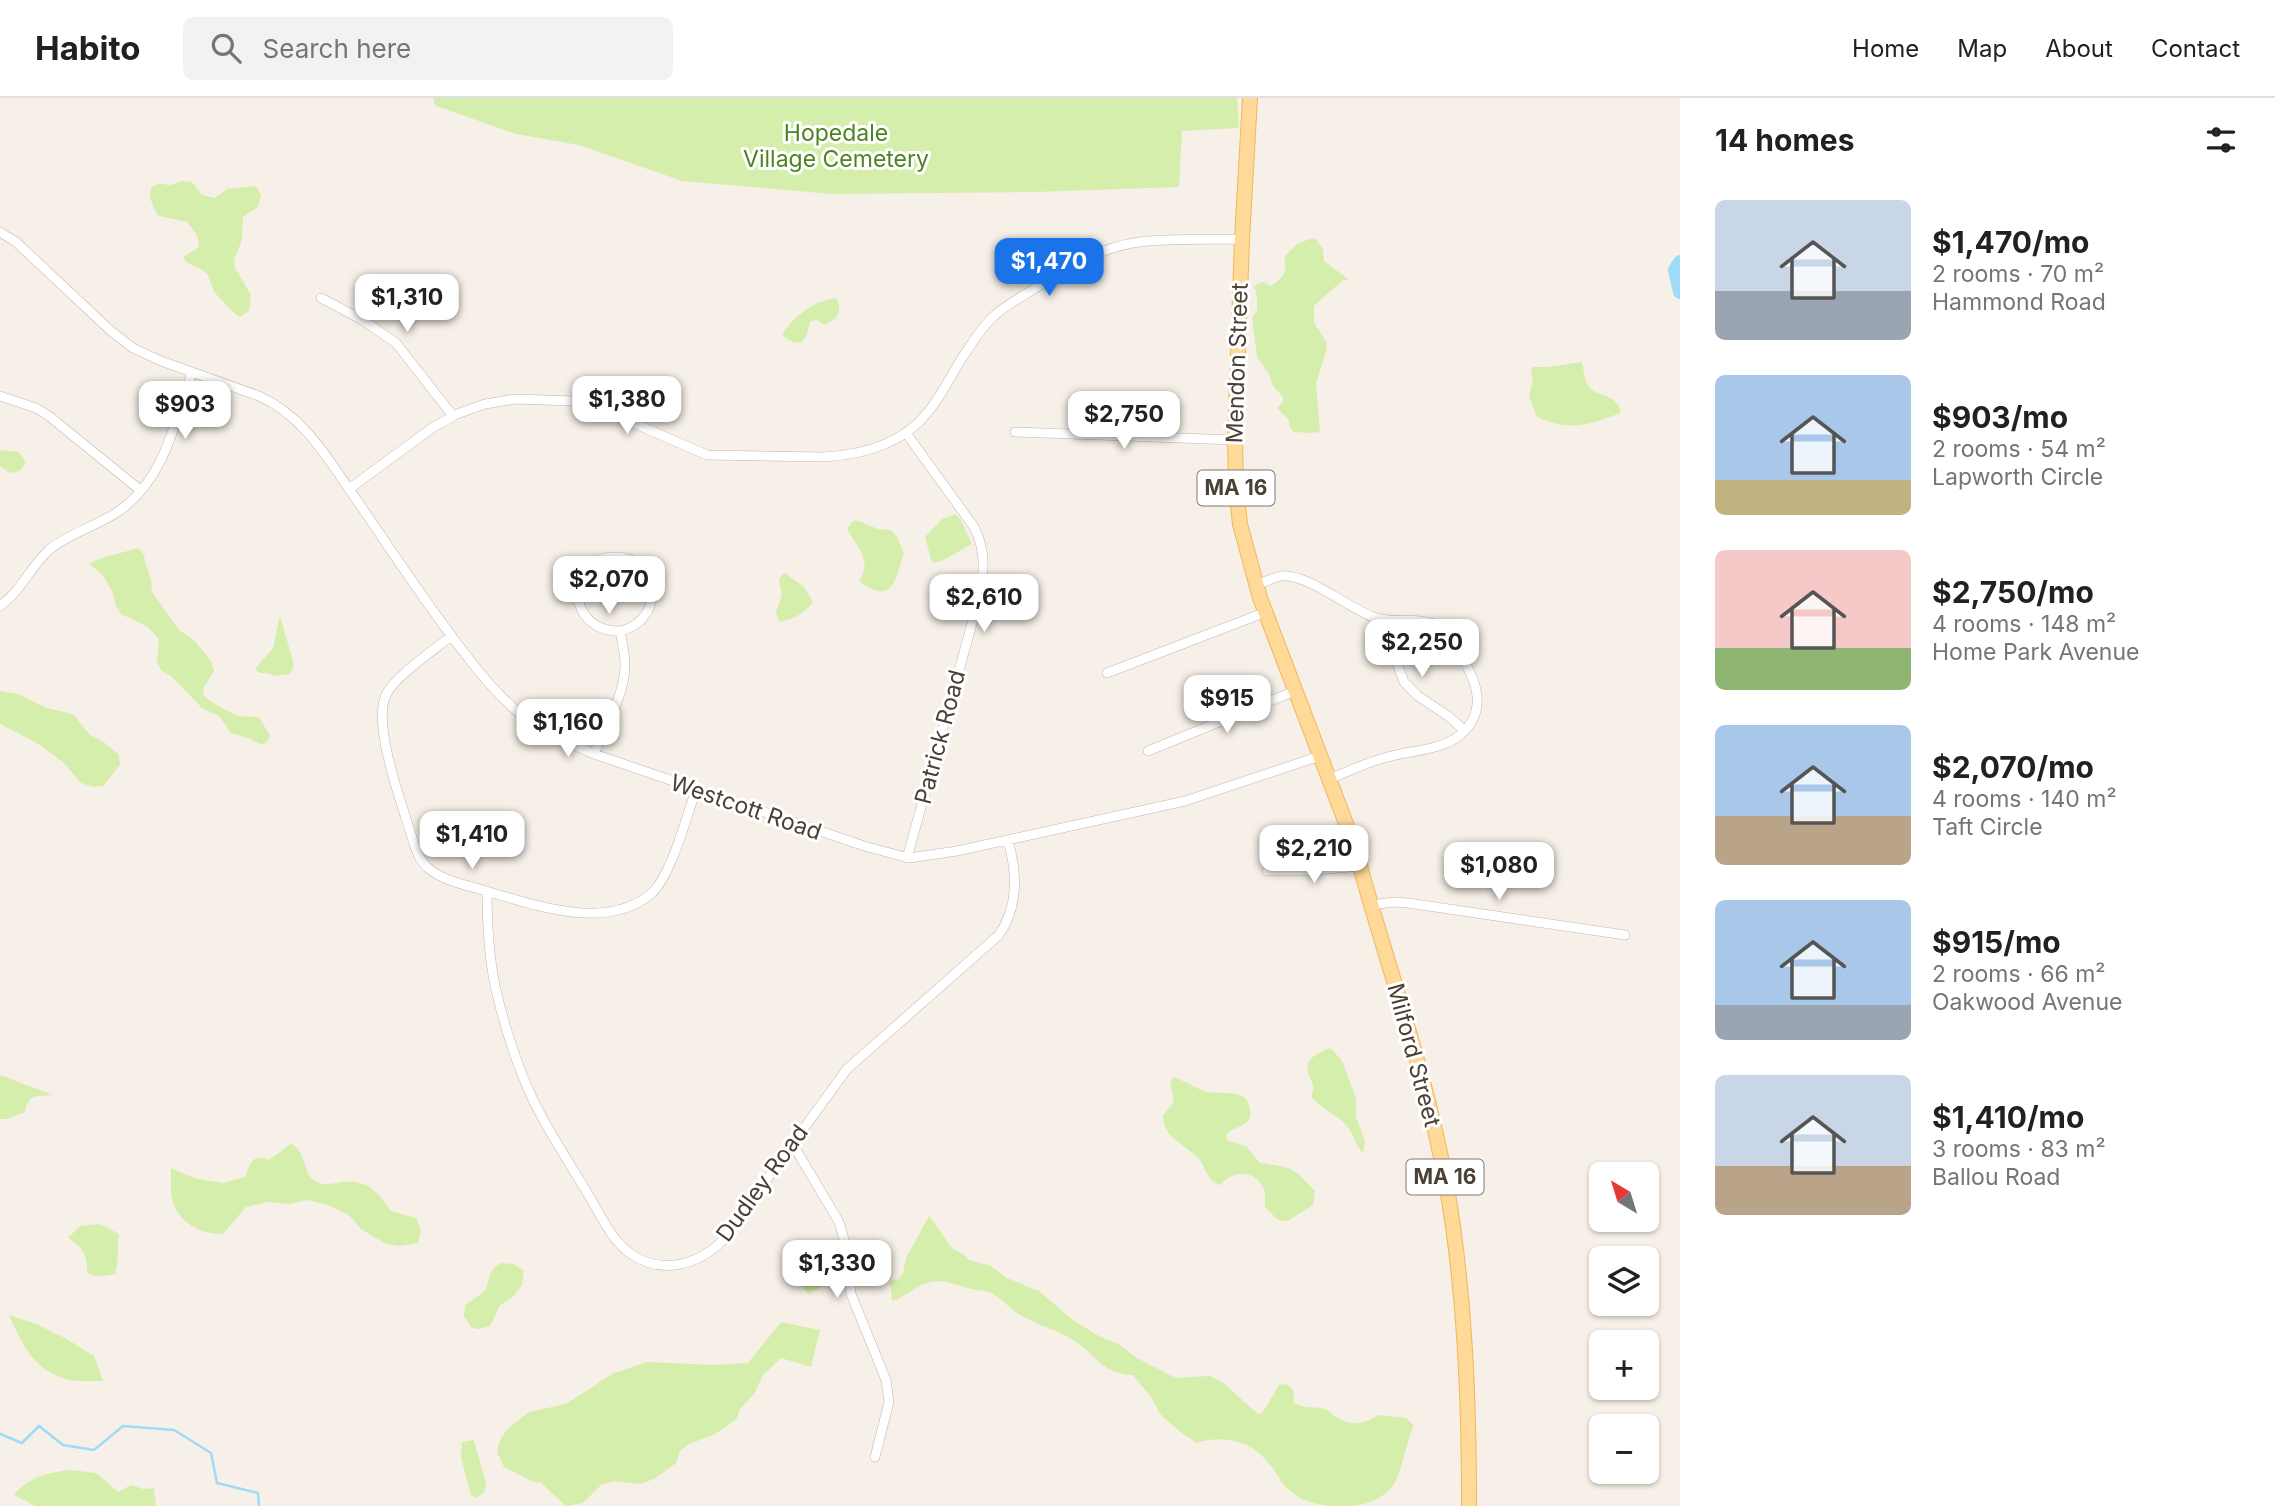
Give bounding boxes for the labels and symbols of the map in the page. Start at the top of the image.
park label: Hopedale Village Cemetery [743,119,929,173]
pin: $1,470 [992,238,1106,298]
pin: $1,310 [350,274,464,334]
street label: Mendon Street [1220,282,1254,444]
pin: $1,380 [570,376,684,436]
pin: $903 [144,382,226,441]
pin: $2,750 [1067,392,1181,451]
road number: MA 16 [1198,470,1274,506]
pin: $2,070 [552,556,666,616]
pin: $2,610 [927,574,1041,634]
pin: $2,250 [1365,620,1479,679]
street label: Patrick Road [909,667,971,807]
pin: $915 [1186,676,1268,735]
pin: $1,160 [511,700,625,759]
street label: Westcott Road [667,768,825,846]
pin: $1,410 [415,812,529,871]
pin: $2,210 [1257,826,1371,885]
pin: $1,080 [1442,842,1556,902]
street label: Milford Street [1381,980,1447,1130]
street label: Dudley Road [710,1119,814,1247]
road number: MA 16 [1406,1160,1484,1194]
north arrow [1589,1162,1659,1232]
pin: $1,330 [780,1240,894,1300]

